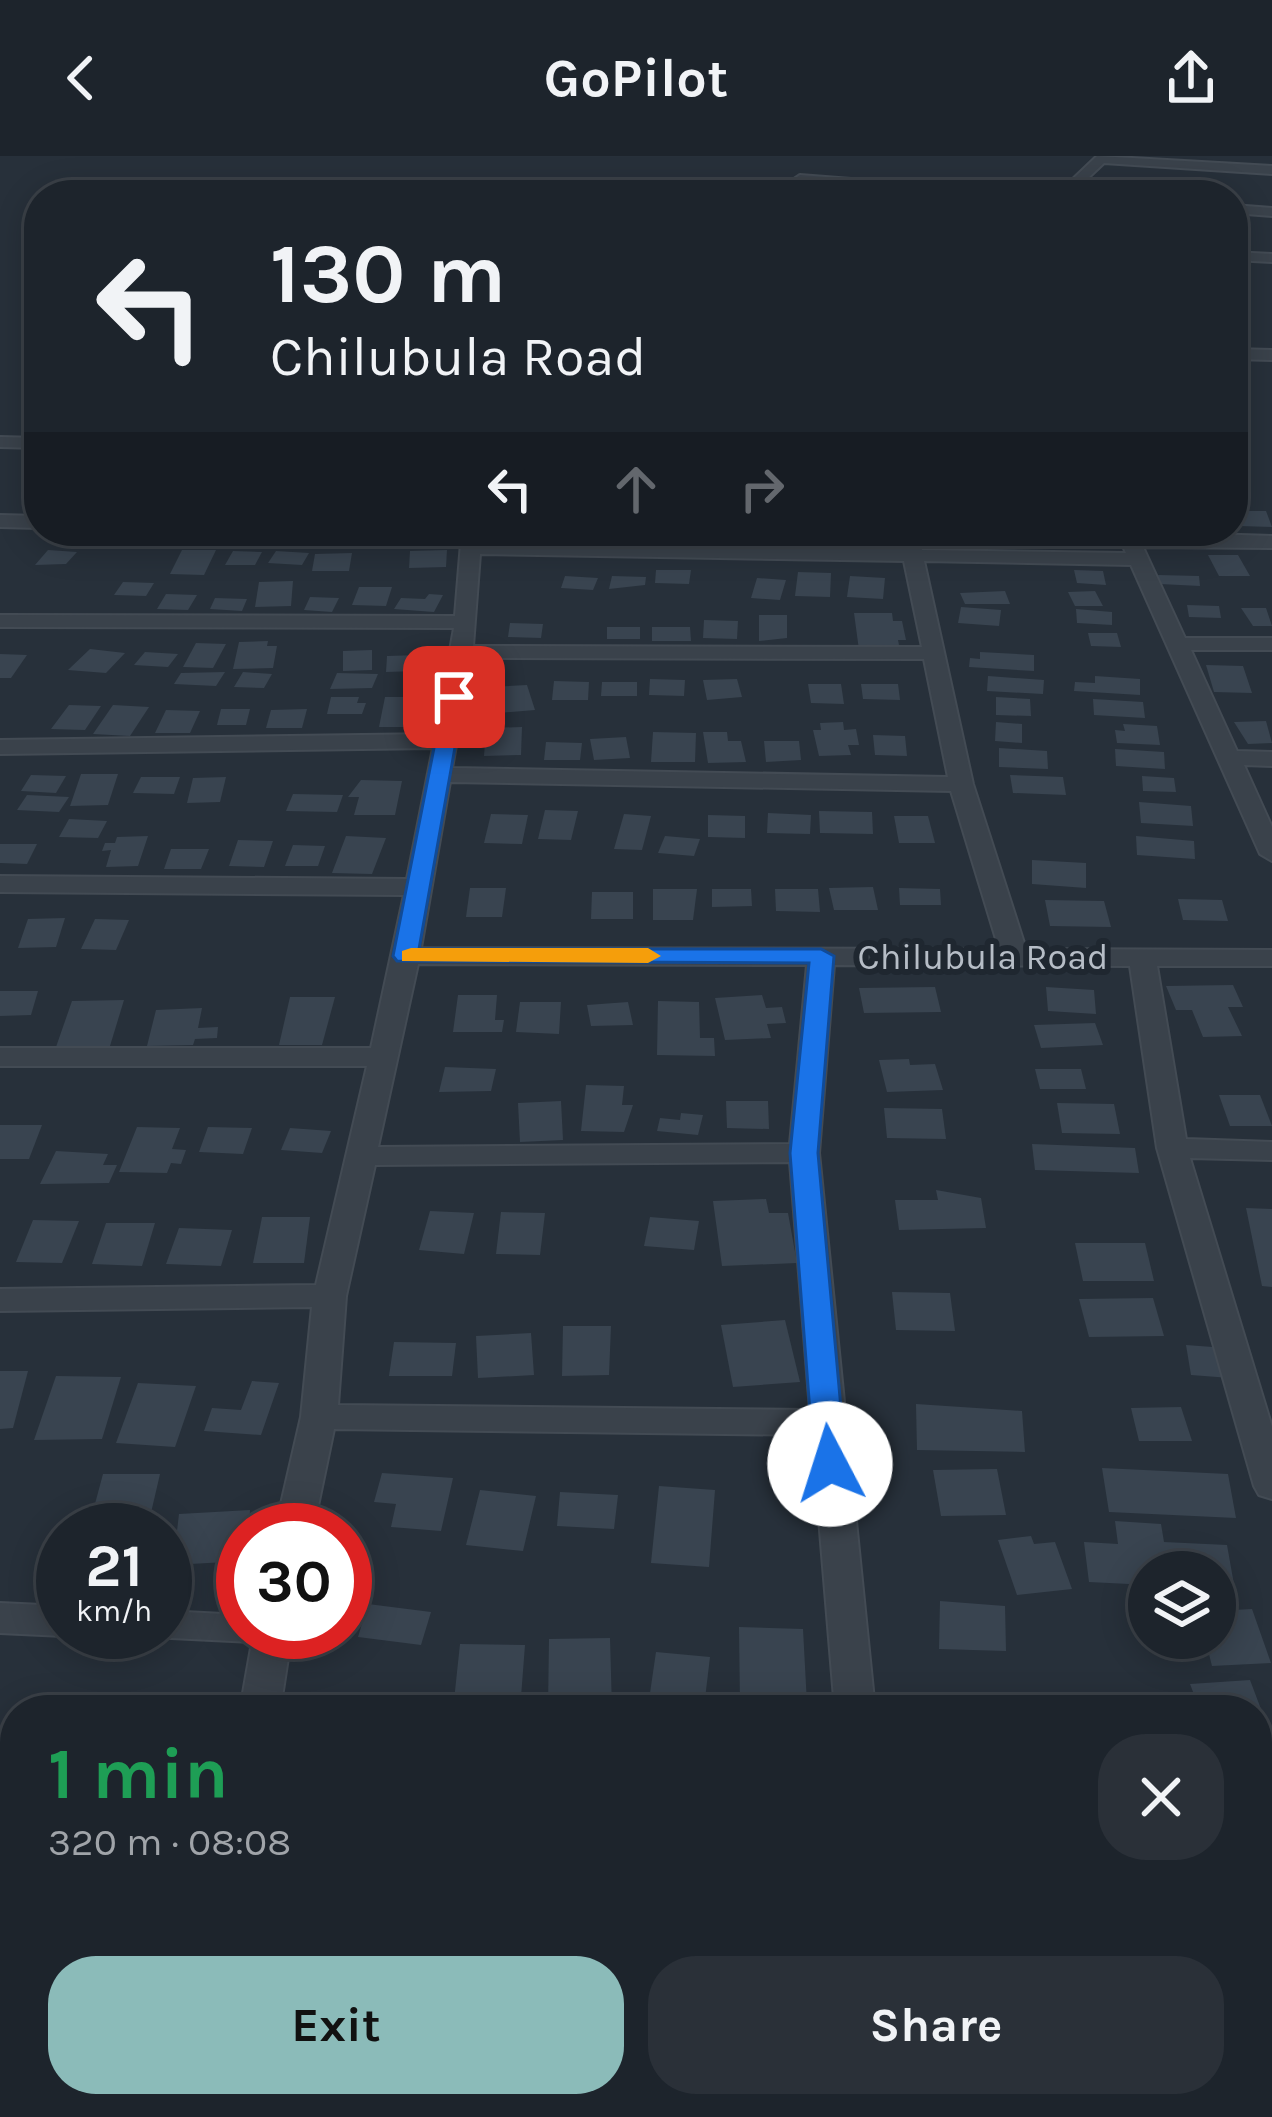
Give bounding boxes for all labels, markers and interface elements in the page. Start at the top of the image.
icon: back [48,45,114,111]
icon: share [1158,45,1224,111]
text: GoPilot [544,46,728,110]
text: 130 m [270,225,506,323]
icon: left [72,228,228,384]
text: Chilubula Road [270,325,646,389]
icon: left [477,456,543,522]
icon: ahead [603,456,669,522]
icon: right [729,456,795,522]
pin [403,646,505,748]
icon: arrive [421,664,487,730]
street label: Chilubula Road [858,936,1108,978]
position arrow [767,1401,893,1527]
speed limit sign: 30 [216,1503,372,1659]
text: 21 [85,1531,143,1601]
map controls [1128,1551,1236,1659]
button: layers [1128,1551,1236,1659]
text: km/h [76,1593,152,1629]
text: 1 min [48,1732,229,1816]
button: close [1098,1734,1224,1860]
text: 320 m · 08:08 [48,1819,291,1865]
button: Exit [48,1956,624,2094]
button: Share [648,1956,1224,2094]

